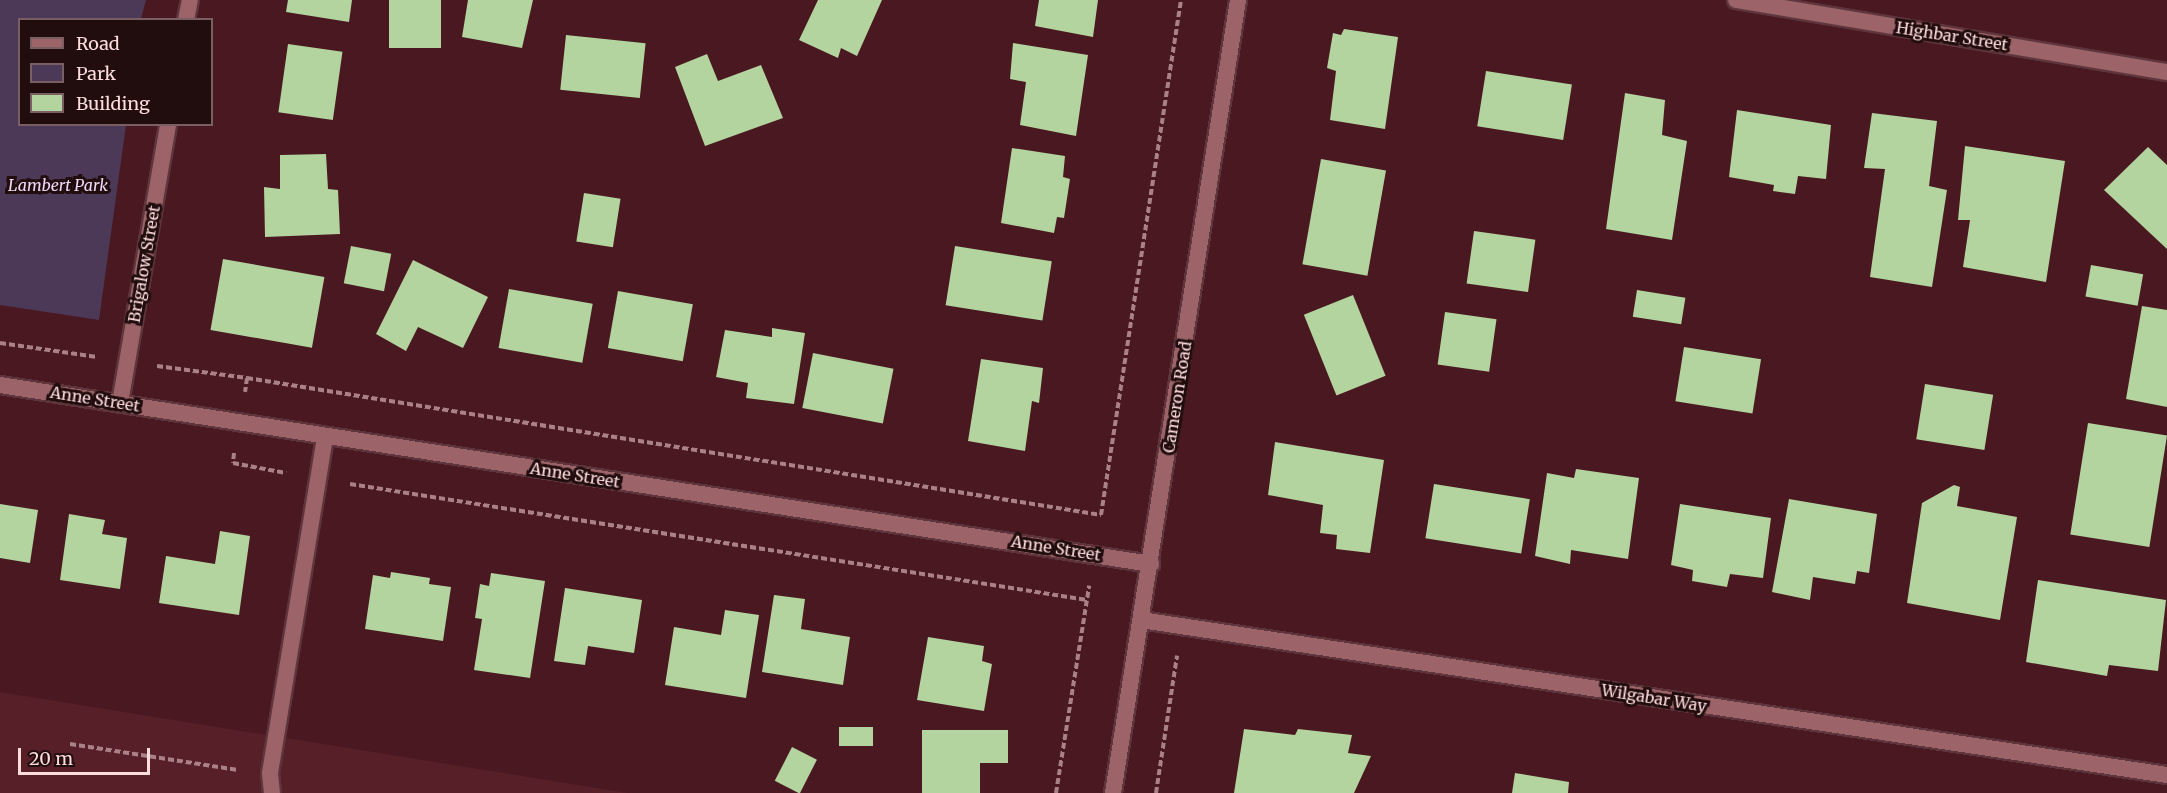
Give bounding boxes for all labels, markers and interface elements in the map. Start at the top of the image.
legend [18,18,213,126]
street label: Highbar Street [1895,18,2009,54]
text: Road [76,32,120,55]
text: Park [76,62,116,85]
text: Building [76,92,150,115]
park label: Lambert Park [8,175,108,195]
street label: Brigalow Street [124,204,164,324]
street label: Cameron Road [1159,340,1195,454]
street label: Anne Street [49,382,141,416]
street label: Anne Street [529,458,621,492]
street label: Anne Street [1010,531,1102,565]
street label: Wilgabar Way [1600,680,1708,716]
scale bar [21,736,153,774]
text: 20 m [29,747,73,770]

